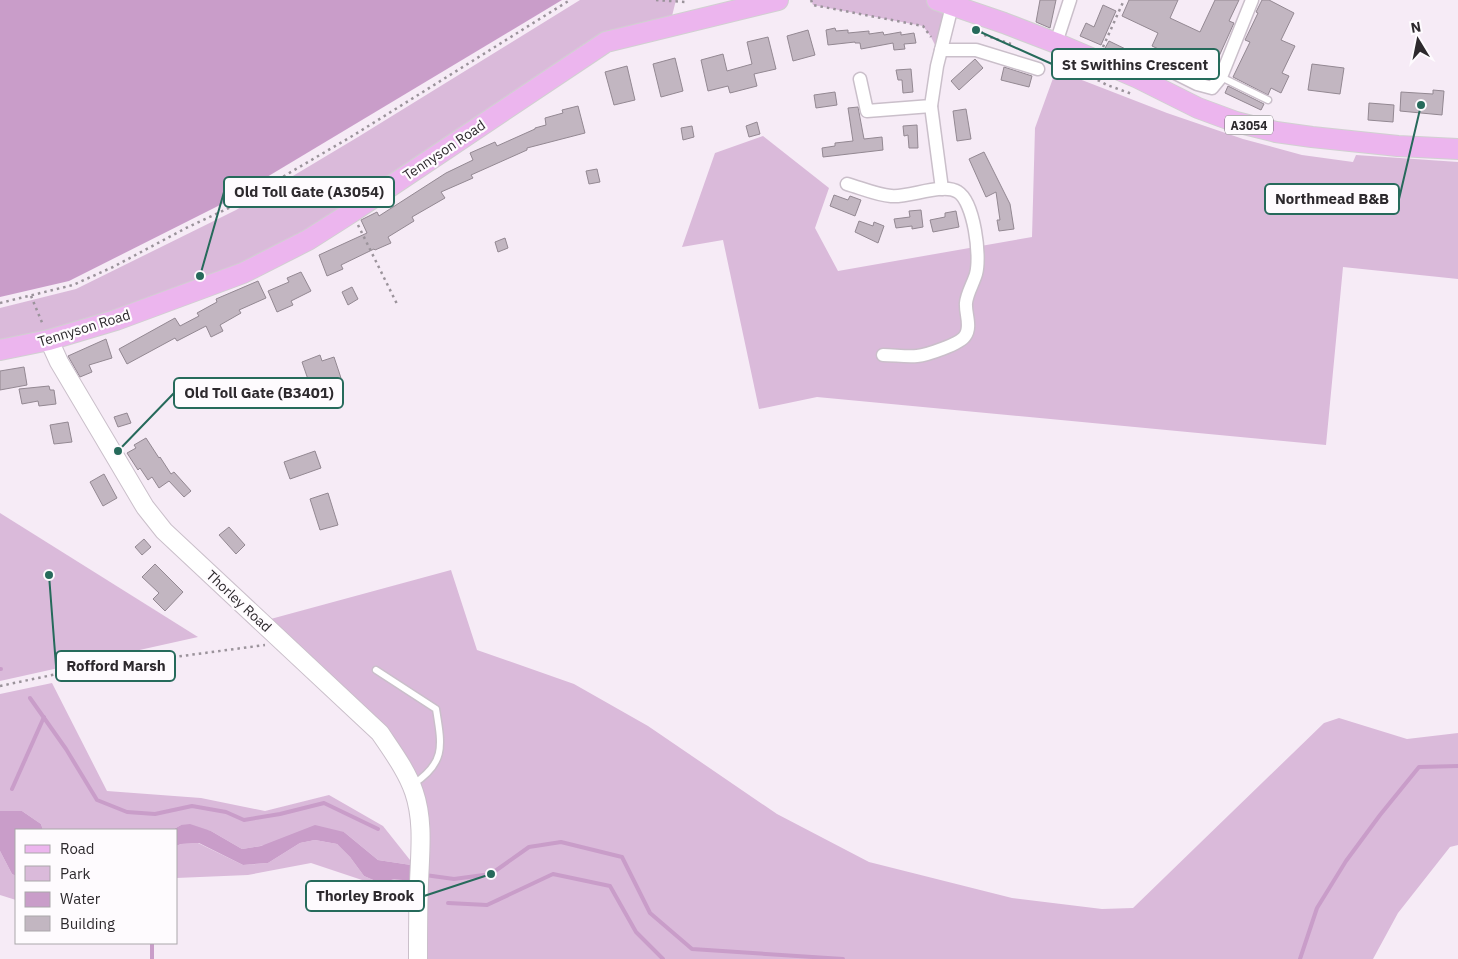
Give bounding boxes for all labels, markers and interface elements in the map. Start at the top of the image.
north arrow [1393,15,1443,65]
text: N [1409,17,1422,37]
callout: St Swithins Crescent [1052,49,1219,79]
text: St Swithins Crescent [1062,55,1208,74]
street label: Tennyson Road [399,116,489,184]
road number: A3054 [1225,116,1273,134]
callout: Old Toll Gate (A3054) [224,177,394,207]
text: Old Toll Gate (A3054) [234,182,384,201]
callout: Northmead B&B [1265,184,1399,214]
text: Northmead B&B [1275,189,1389,208]
street label: Tennyson Road [36,305,132,351]
callout: Old Toll Gate (B3401) [174,378,343,408]
text: Old Toll Gate (B3401) [184,383,334,402]
street label: Thorley Road [203,566,275,636]
callout: Rofford Marsh [56,651,175,681]
text: Rofford Marsh [66,656,166,675]
legend [15,829,178,944]
text: Road [60,839,95,858]
text: Park [60,864,90,883]
callout: Thorley Brook [306,881,424,911]
text: Thorley Brook [316,886,414,905]
text: Water [60,889,101,908]
text: Building [60,914,115,933]

